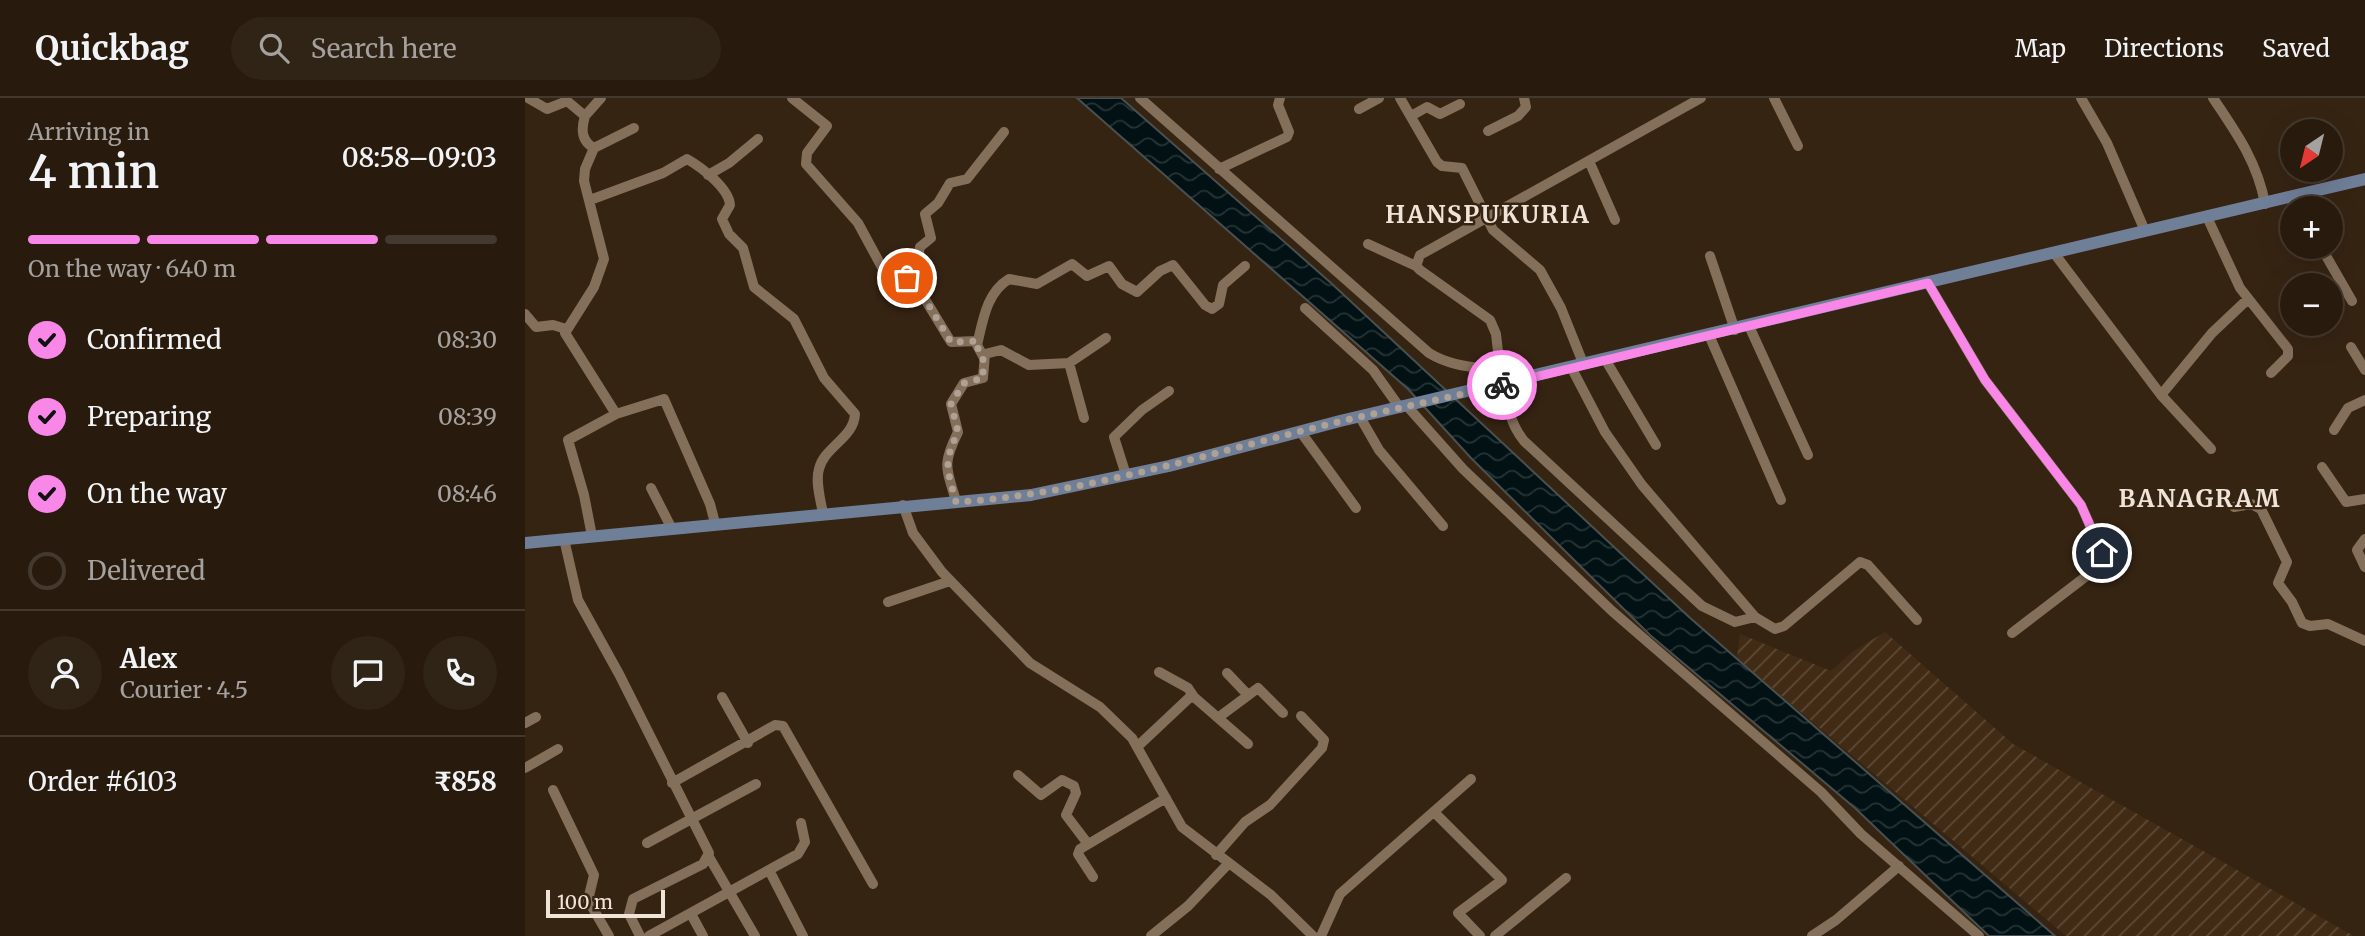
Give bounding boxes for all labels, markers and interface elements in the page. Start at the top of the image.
search box [231,17,721,80]
text: Quickbag [35,28,189,69]
icon: search [255,29,293,67]
text: Search here [311,32,457,65]
text: Map [2015,33,2066,64]
text: Directions [2104,33,2224,64]
text: Saved [2262,33,2330,64]
text: Arriving in [28,117,150,146]
north arrow [2280,119,2343,182]
map controls [2280,119,2343,336]
text: 08:58–09:03 [342,141,497,174]
text: 4 min [28,143,159,201]
button: + [2280,196,2343,259]
district label: HANSPUKURIA [1385,199,1591,230]
pin [877,248,937,308]
text: On the way · 640 m [28,254,236,283]
icon: bag [888,259,926,297]
button: − [2280,273,2343,336]
icon: check [28,321,66,359]
text: Confirmed [87,323,222,356]
text: 08:30 [437,325,497,354]
courier [1467,350,1537,420]
icon: bike [1483,366,1521,404]
icon: check [28,398,66,436]
text: Preparing [87,400,211,433]
text: 08:39 [438,402,497,431]
icon: check [28,475,66,513]
text: On the way [87,477,227,510]
text: 08:46 [437,479,497,508]
district label: BANAGRAM [2118,483,2282,514]
pin [2072,523,2132,583]
icon: home [2083,534,2121,572]
text: Delivered [87,554,206,587]
button: person [28,636,102,710]
button: chat [331,636,405,710]
button: phone [423,636,497,710]
text: Alex [120,642,177,675]
text: Courier · 4.5 [120,675,248,704]
text: Order #6103 [28,765,178,798]
text: ₹858 [434,765,497,798]
scale bar [546,887,665,919]
text: 100 m [557,890,613,914]

